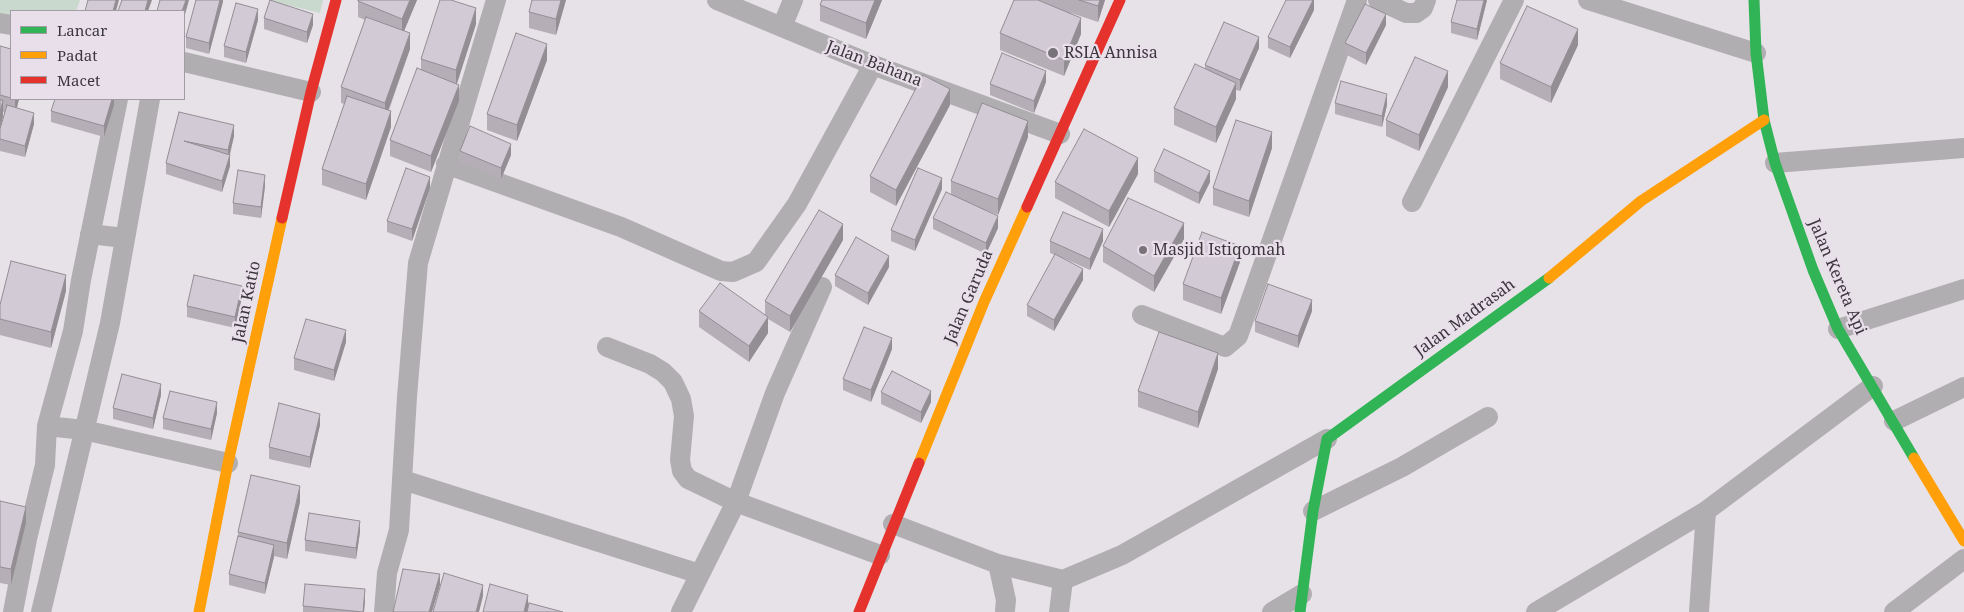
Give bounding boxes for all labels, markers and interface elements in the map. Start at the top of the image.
legend [10,10,185,100]
text: Lancar [57,20,107,40]
street label: Jalan Bahana [823,37,925,91]
place label: RSIA Annisa [1064,43,1158,63]
text: Padat [57,45,97,65]
marker: RSIA Annisa [1046,46,1060,60]
text: Macet [57,70,100,90]
street label: Jalan Kereta Api [1804,216,1870,338]
place label: Masjid Istiqomah [1153,240,1285,260]
marker: Masjid Istiqomah [1137,244,1149,256]
street label: Jalan Garuda [941,247,997,347]
street label: Jalan Katio [229,259,265,345]
street label: Jalan Madrasah [1411,275,1519,361]

